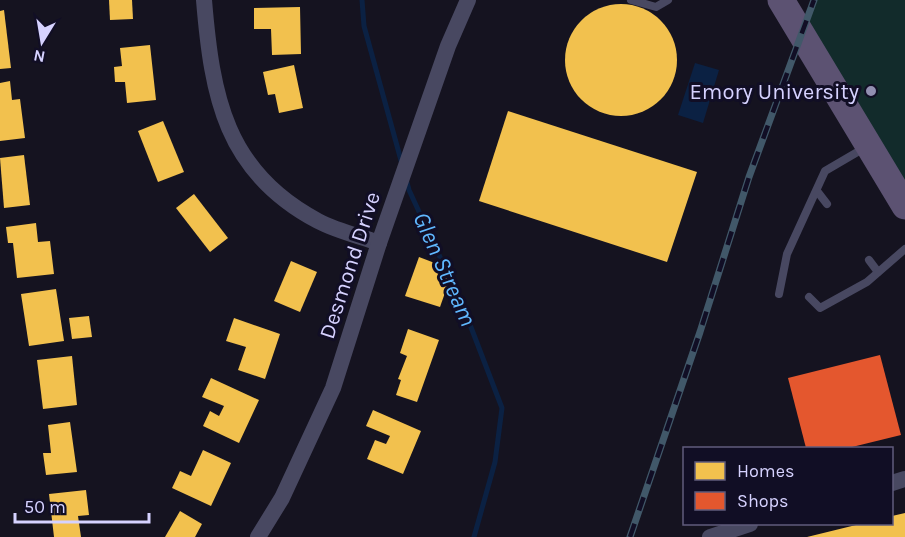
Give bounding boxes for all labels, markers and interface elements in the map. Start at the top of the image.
north arrow [12,12,72,72]
text: N [32,46,47,67]
place label: Emory University [689,79,859,105]
marker: Emory University [864,84,878,98]
street label: Desmond Drive [314,189,386,342]
water label: Glen Stream [407,208,483,330]
legend [683,447,893,525]
text: Homes [737,460,794,482]
scale bar [15,486,148,524]
text: Shops [737,490,789,512]
text: 50 m [24,496,66,518]

